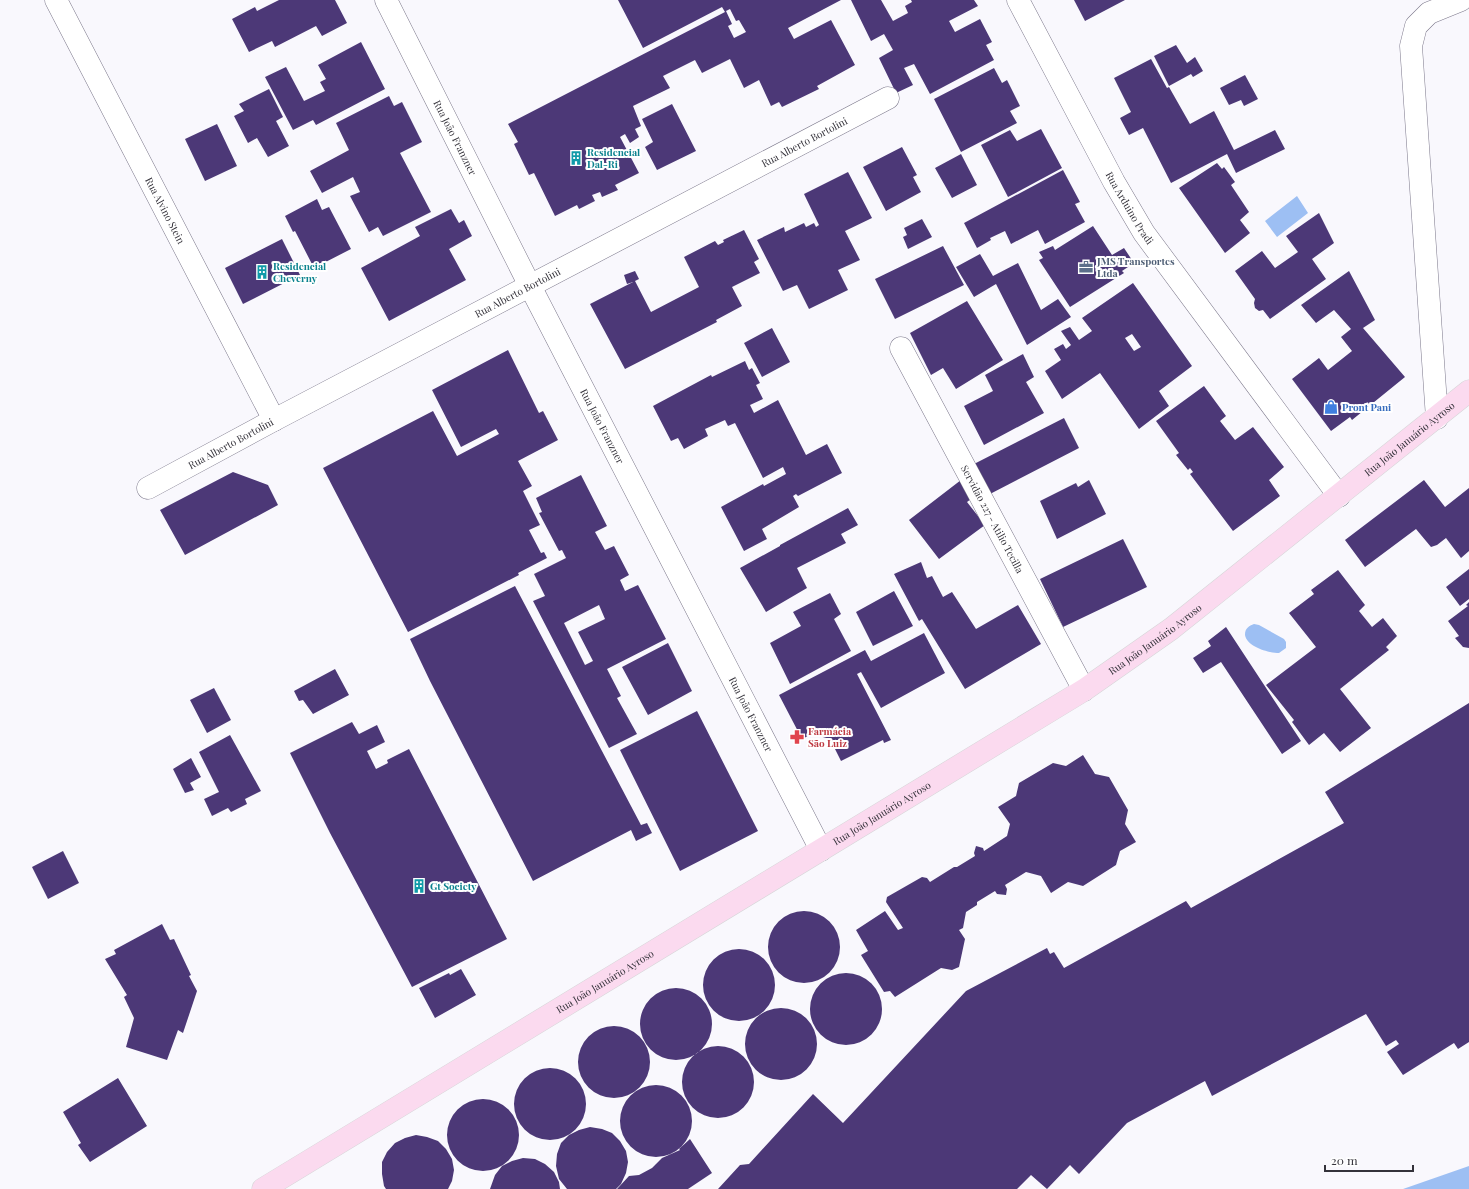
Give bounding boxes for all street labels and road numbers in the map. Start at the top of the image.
street label: Rua João Franzner [430,98,480,178]
street label: Rua Alberto Bortolini [759,114,850,170]
street label: Rua Arduino Pradi [1103,169,1157,247]
street label: Rua Alvino Stein [142,175,188,246]
street label: Rua Alberto Bortolini [472,264,563,321]
street label: Rua João Franzner [577,386,628,467]
street label: Rua João Januário Ayroso [1361,398,1458,479]
street label: Rua Alberto Bortolini [186,415,276,472]
street label: Servidão 227 - Atilio Tecilla [958,463,1027,575]
street label: Rua João Januário Ayroso [1106,600,1205,678]
street label: Rua João Franzner [726,674,776,755]
street label: Rua João Januário Ayroso [830,778,934,848]
street label: Rua João Januário Ayroso [553,946,657,1016]

